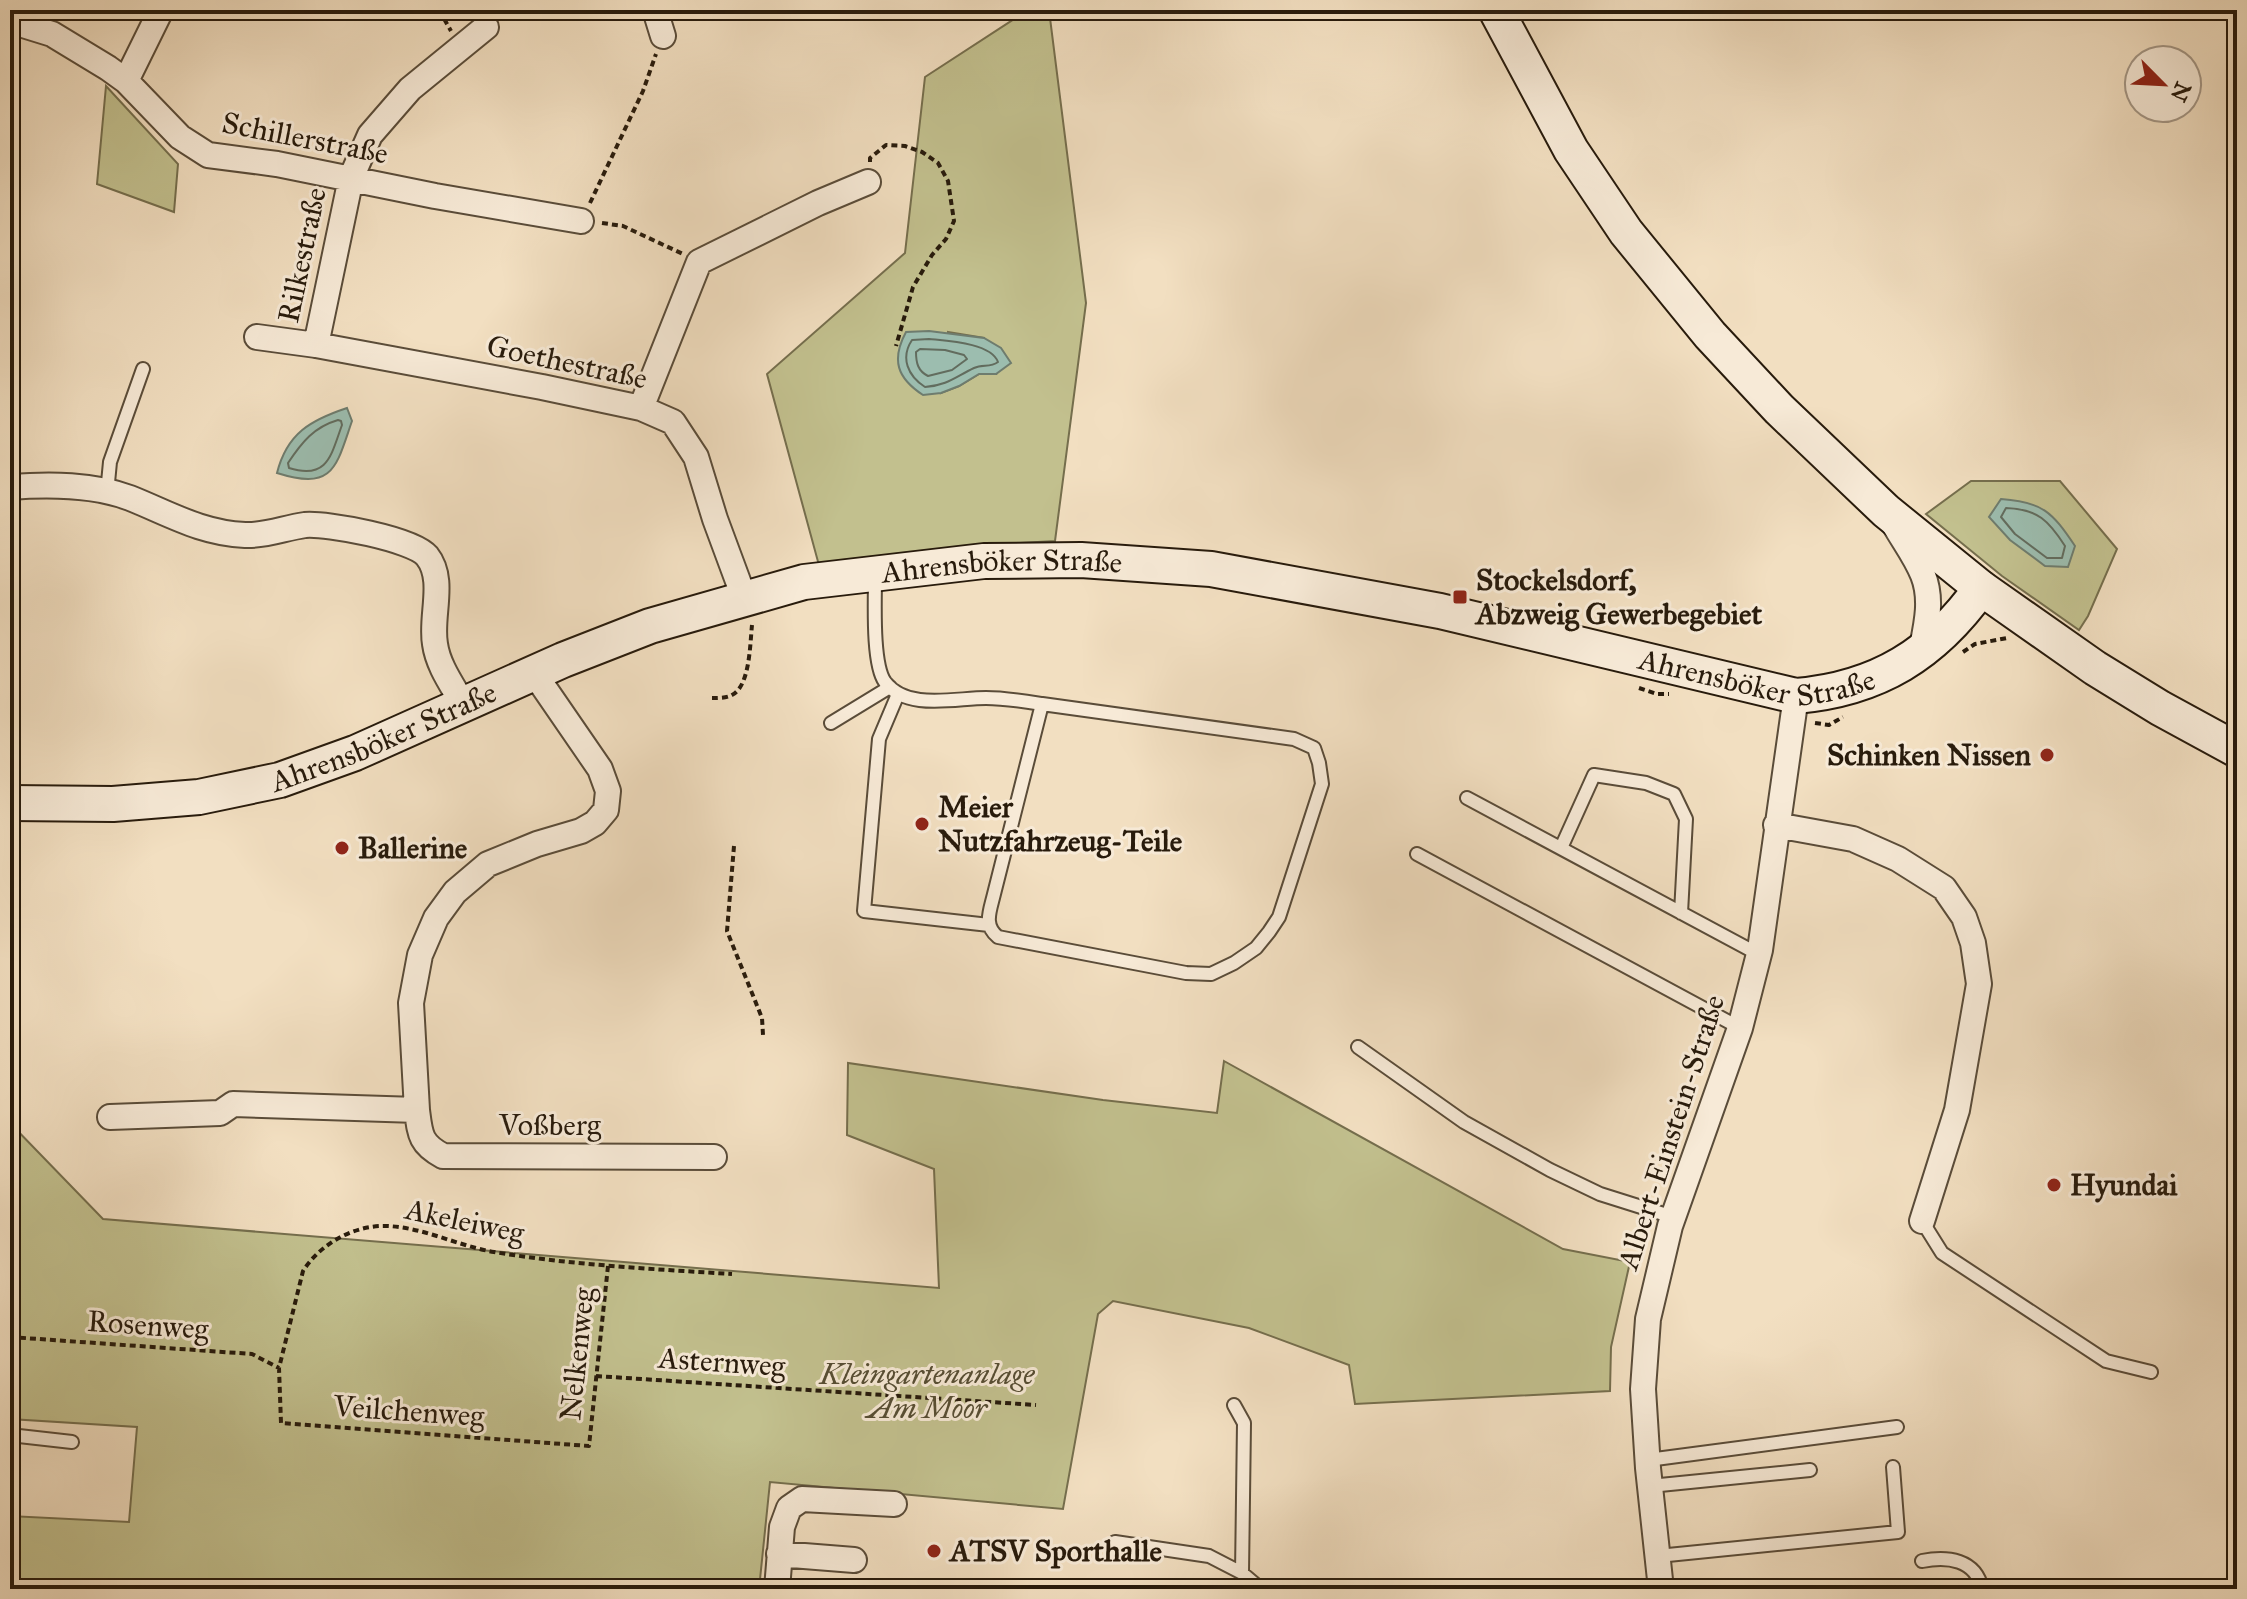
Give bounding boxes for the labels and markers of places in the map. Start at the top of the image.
place label: Stockelsdorf, Abzweig Gewerbegebiet [1474,562,1762,632]
marker: Stockelsdorf, Abzweig Gewerbegebiet [1451,588,1469,606]
place label: Schinken Nissen [1827,737,2032,773]
marker: Schinken Nissen [2038,746,2056,764]
place label: Meier Nutzfahrzeug-Teile [938,789,1183,859]
marker: Meier Nutzfahrzeug-Teile [913,815,931,833]
place label: Ballerine [358,830,468,866]
marker: Ballerine [333,839,351,857]
place label: Hyundai [2070,1167,2178,1203]
marker: Hyundai [2045,1176,2063,1194]
place label: ATSV Sporthalle [948,1533,1162,1569]
marker: ATSV Sporthalle [925,1542,943,1560]

